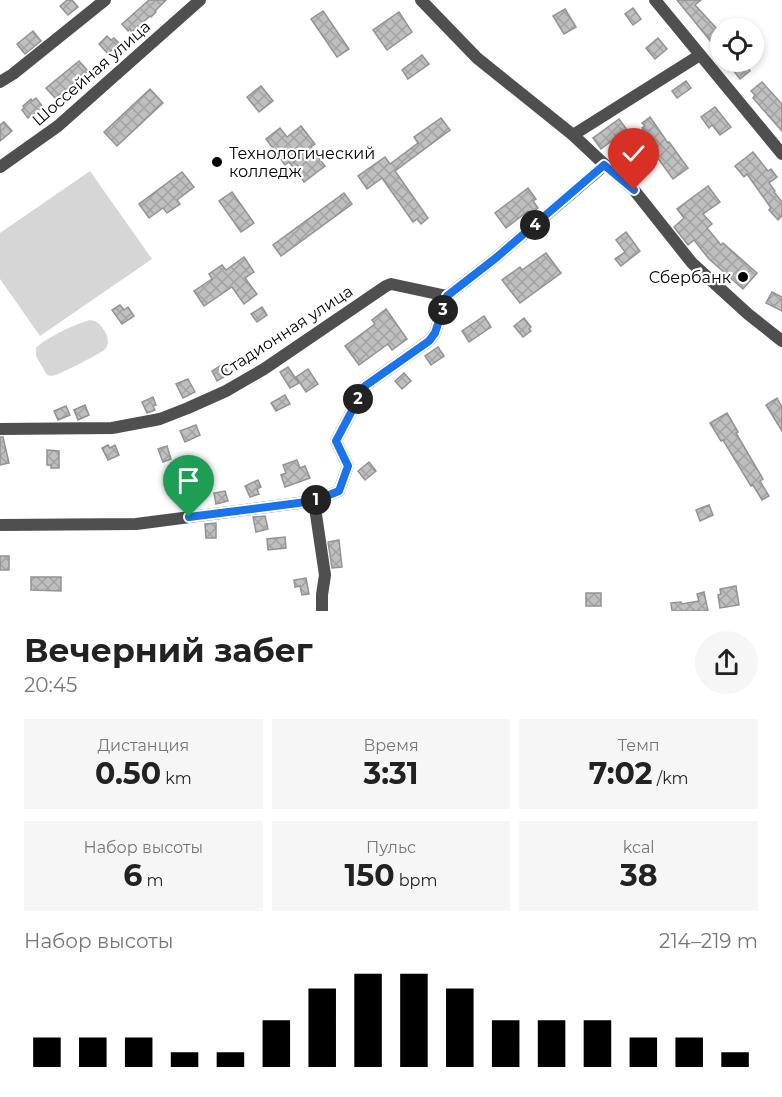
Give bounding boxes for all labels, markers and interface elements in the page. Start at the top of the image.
street label: Шоссейная улица [28,17,154,130]
map controls [710,18,764,72]
button: locate [710,18,764,72]
pin [608,128,659,190]
icon: check [617,137,650,170]
place label: Технологический колледж [229,144,375,181]
marker: Технологический колледж [210,155,224,169]
pin: 4 [520,210,550,240]
text: 4 [529,215,541,234]
place label: Сбербанк [649,268,732,287]
marker: Сбербанк [736,270,750,284]
street label: Стадионная улица [216,281,356,381]
pin: 3 [428,295,458,325]
text: 3 [438,300,448,319]
pin: 2 [343,384,373,414]
text: 2 [353,389,363,408]
pin [163,455,214,517]
icon: arrive [172,464,205,497]
pin: 1 [301,485,331,515]
text: 1 [313,490,319,509]
text: Вечерний забег [24,630,313,670]
button: share [695,631,758,694]
text: 20:45 [24,673,77,697]
text: Дистанция [97,736,189,755]
text: Время [363,736,419,755]
text: Темп [618,736,660,755]
text: 0.50 [95,755,161,792]
text: 3:31 [363,755,419,792]
text: 7:02 [589,755,653,792]
text: km [161,769,192,788]
text: /km [653,769,689,788]
text: Набор высоты [84,838,203,857]
text: Пульс [366,838,416,857]
text: kcal [623,838,655,857]
text: 6 [123,857,142,894]
text: 150 [345,857,395,894]
text: 38 [620,857,657,894]
text: m [142,871,163,890]
text: bpm [395,871,437,890]
text: Набор высоты [24,929,173,953]
text: 214–219 m [659,929,758,953]

